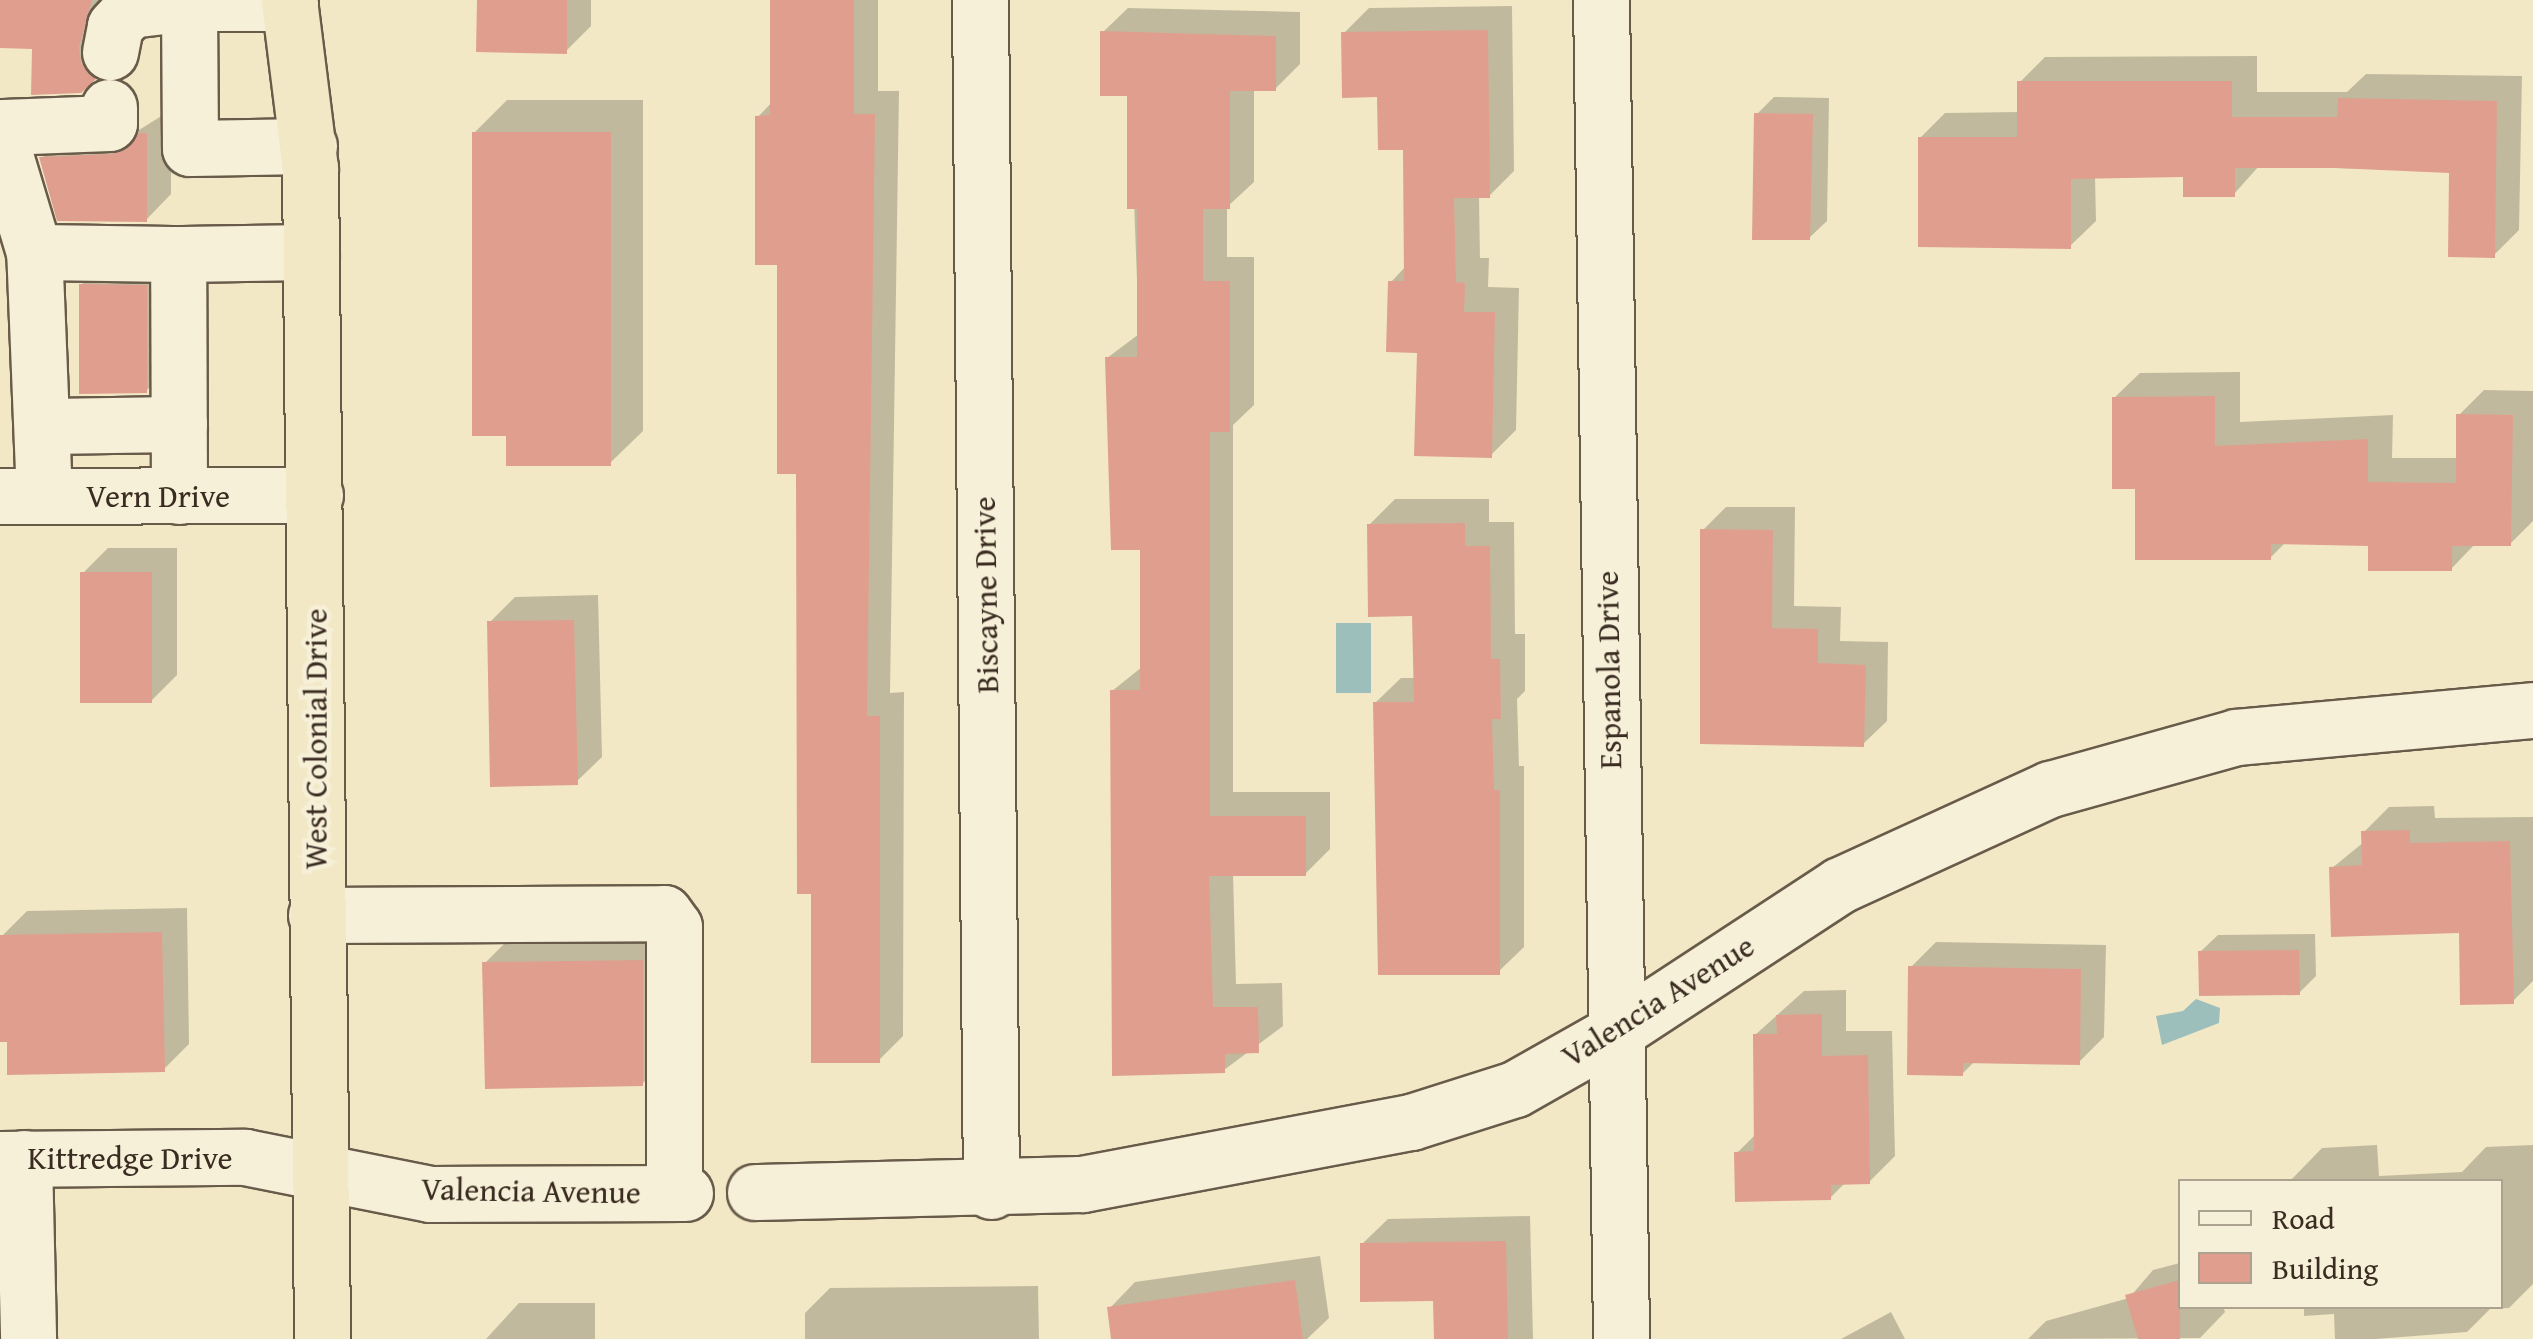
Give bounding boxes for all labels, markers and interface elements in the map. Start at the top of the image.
street label: Vern Drive [86,477,230,515]
street label: Biscayne Drive [965,496,1007,694]
street label: Espanola Drive [1588,570,1630,770]
street label: West Colonial Drive [297,609,335,869]
street label: Valencia Avenue [1555,926,1761,1076]
street label: Kittredge Drive [27,1139,233,1177]
street label: Valencia Avenue [421,1170,641,1212]
legend [2178,1179,2503,1309]
text: Road [2272,1196,2335,1240]
text: Building [2272,1246,2378,1290]

